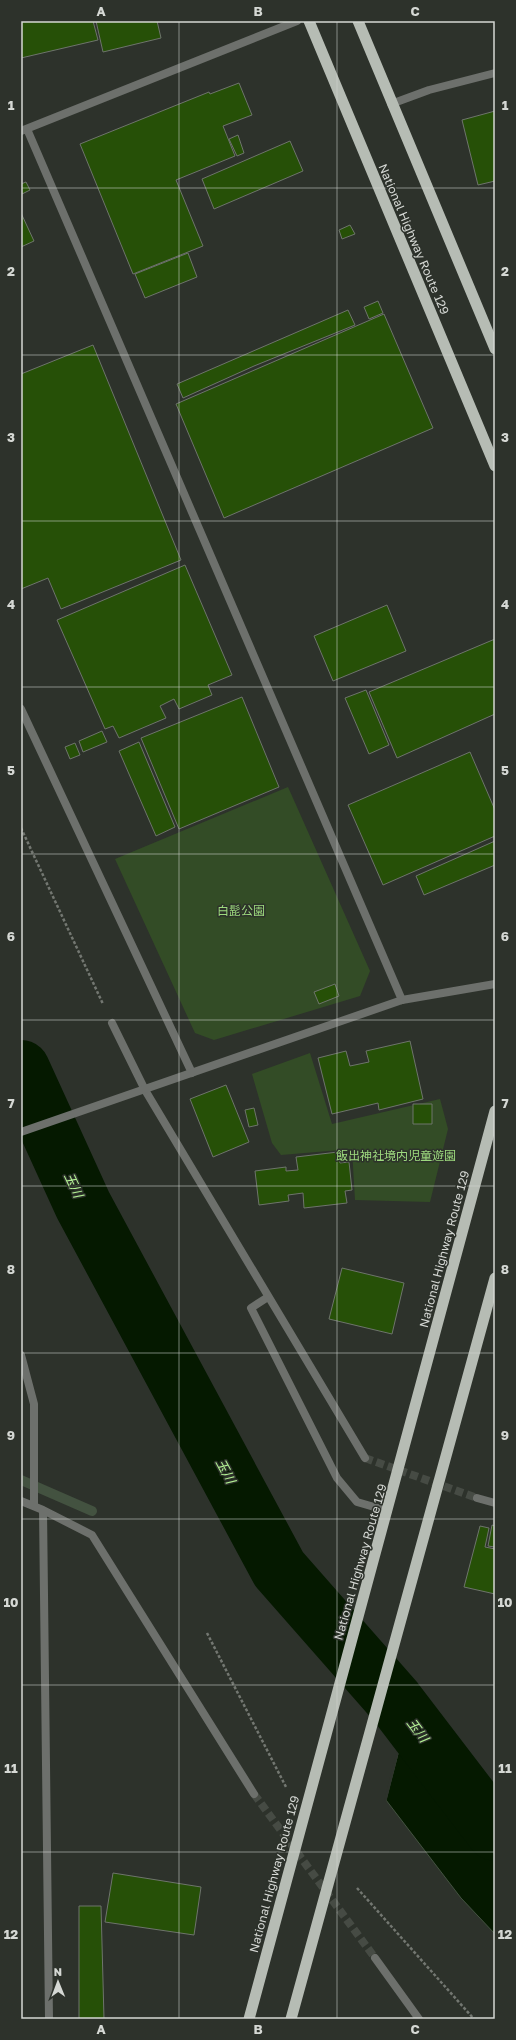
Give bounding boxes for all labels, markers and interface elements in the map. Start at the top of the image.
text: A [96,3,106,19]
text: B [253,3,263,19]
text: C [410,3,420,19]
text: 1 [8,97,15,113]
text: 1 [502,97,509,113]
street label: National Highway Route 129 [375,162,453,316]
text: 2 [7,263,15,279]
text: 2 [501,263,509,279]
text: 3 [7,429,15,445]
text: 3 [501,429,509,445]
text: 4 [7,596,15,612]
text: 4 [501,596,509,612]
text: 5 [7,762,15,778]
text: 5 [501,762,509,778]
park label: 白髭公園 [217,903,265,918]
text: 6 [7,928,15,944]
text: 6 [501,928,509,944]
text: 7 [7,1095,15,1111]
text: 7 [501,1095,509,1111]
park label: 飯出神社境内児童遊園 [336,1148,456,1163]
street label: National Highway Route 129 [416,1169,472,1329]
water label: 玉川 [61,1170,88,1202]
text: 8 [7,1261,15,1277]
text: 8 [501,1261,509,1277]
text: 9 [7,1427,15,1443]
text: 9 [501,1427,509,1443]
water label: 玉川 [213,1456,240,1488]
street label: National Highway Route 129 [330,1482,390,1642]
text: 10 [3,1594,19,1610]
text: 10 [497,1594,513,1610]
water label: 玉川 [404,1715,433,1747]
text: 11 [4,1760,18,1776]
text: 11 [498,1760,512,1776]
street label: National Highway Route 129 [246,1794,302,1954]
text: 12 [4,1926,18,1942]
text: 12 [498,1926,512,1942]
north arrow [38,1962,78,2002]
text: N [54,1965,62,1978]
text: A [96,2021,106,2037]
text: B [253,2021,263,2037]
text: C [410,2021,420,2037]

